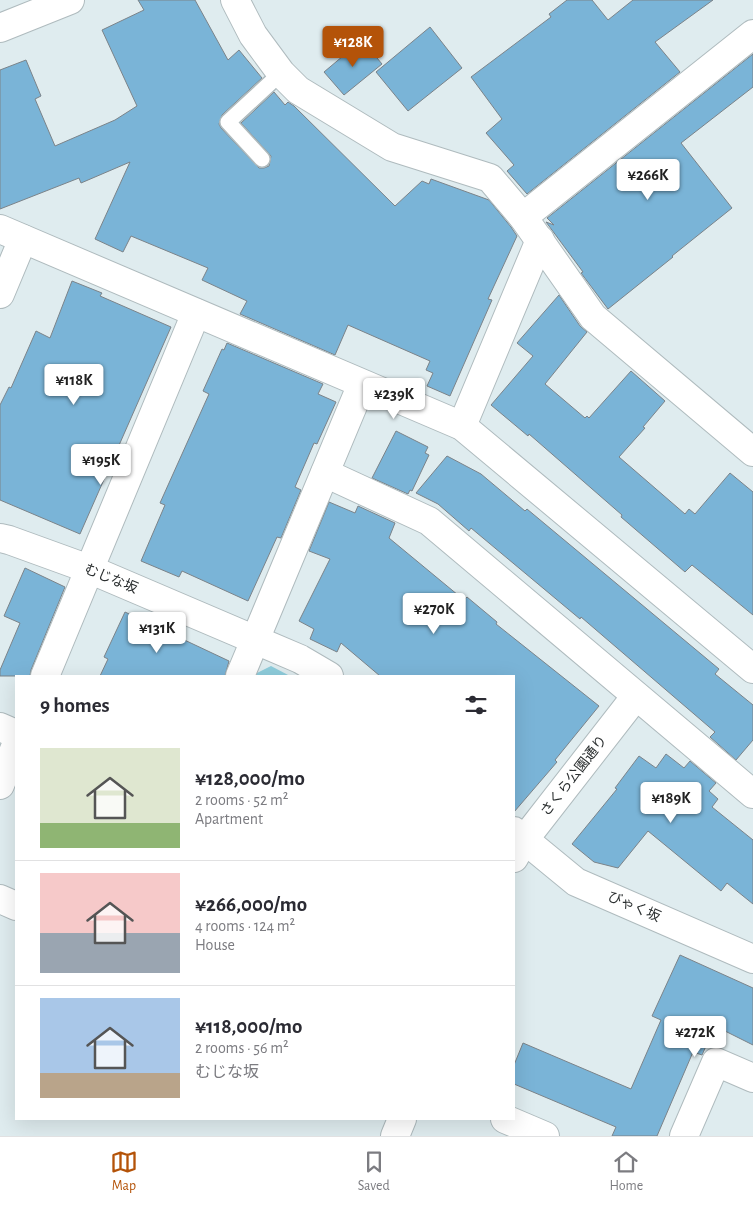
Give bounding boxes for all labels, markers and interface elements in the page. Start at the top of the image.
pin: ¥128K [318,26,388,68]
text: ¥128K [334,34,372,50]
pin: ¥266K [613,158,683,201]
text: ¥266K [628,167,668,183]
pin: ¥118K [39,364,109,406]
text: ¥118K [55,372,93,388]
pin: ¥239K [359,378,429,420]
text: ¥239K [374,386,414,402]
pin: ¥195K [66,444,136,486]
text: ¥195K [82,452,120,468]
street label: むじな坂 [82,561,140,596]
pin: ¥270K [399,592,469,635]
text: ¥270K [414,601,454,617]
pin: ¥131K [122,612,192,654]
text: ¥131K [139,620,175,636]
icon: filters [462,691,490,719]
text: 9 homes [40,695,110,716]
street label: さくら公園通り [538,732,610,819]
icon: home [80,768,140,828]
text: ¥128,000/mo [195,768,305,789]
pin: ¥189K [636,782,706,824]
text: ¥189K [651,790,691,806]
text: 2 rooms · 52 m² [195,792,288,808]
text: Apartment [195,811,263,827]
street label: びゃく坂 [605,889,663,924]
icon: home [80,893,140,953]
text: ¥266,000/mo [195,894,307,915]
text: 4 rooms · 124 m² [195,918,295,934]
text: House [195,937,235,953]
text: ¥118,000/mo [195,1016,302,1037]
pin: ¥272K [660,1016,730,1058]
icon: home [80,1018,140,1078]
text: ¥272K [675,1024,715,1040]
text: 2 rooms · 56 m² [195,1040,289,1056]
text: むじな坂 [195,1064,259,1080]
tab: Map [110,1148,138,1195]
tab: Saved [358,1148,390,1195]
tab: Home [609,1148,643,1195]

